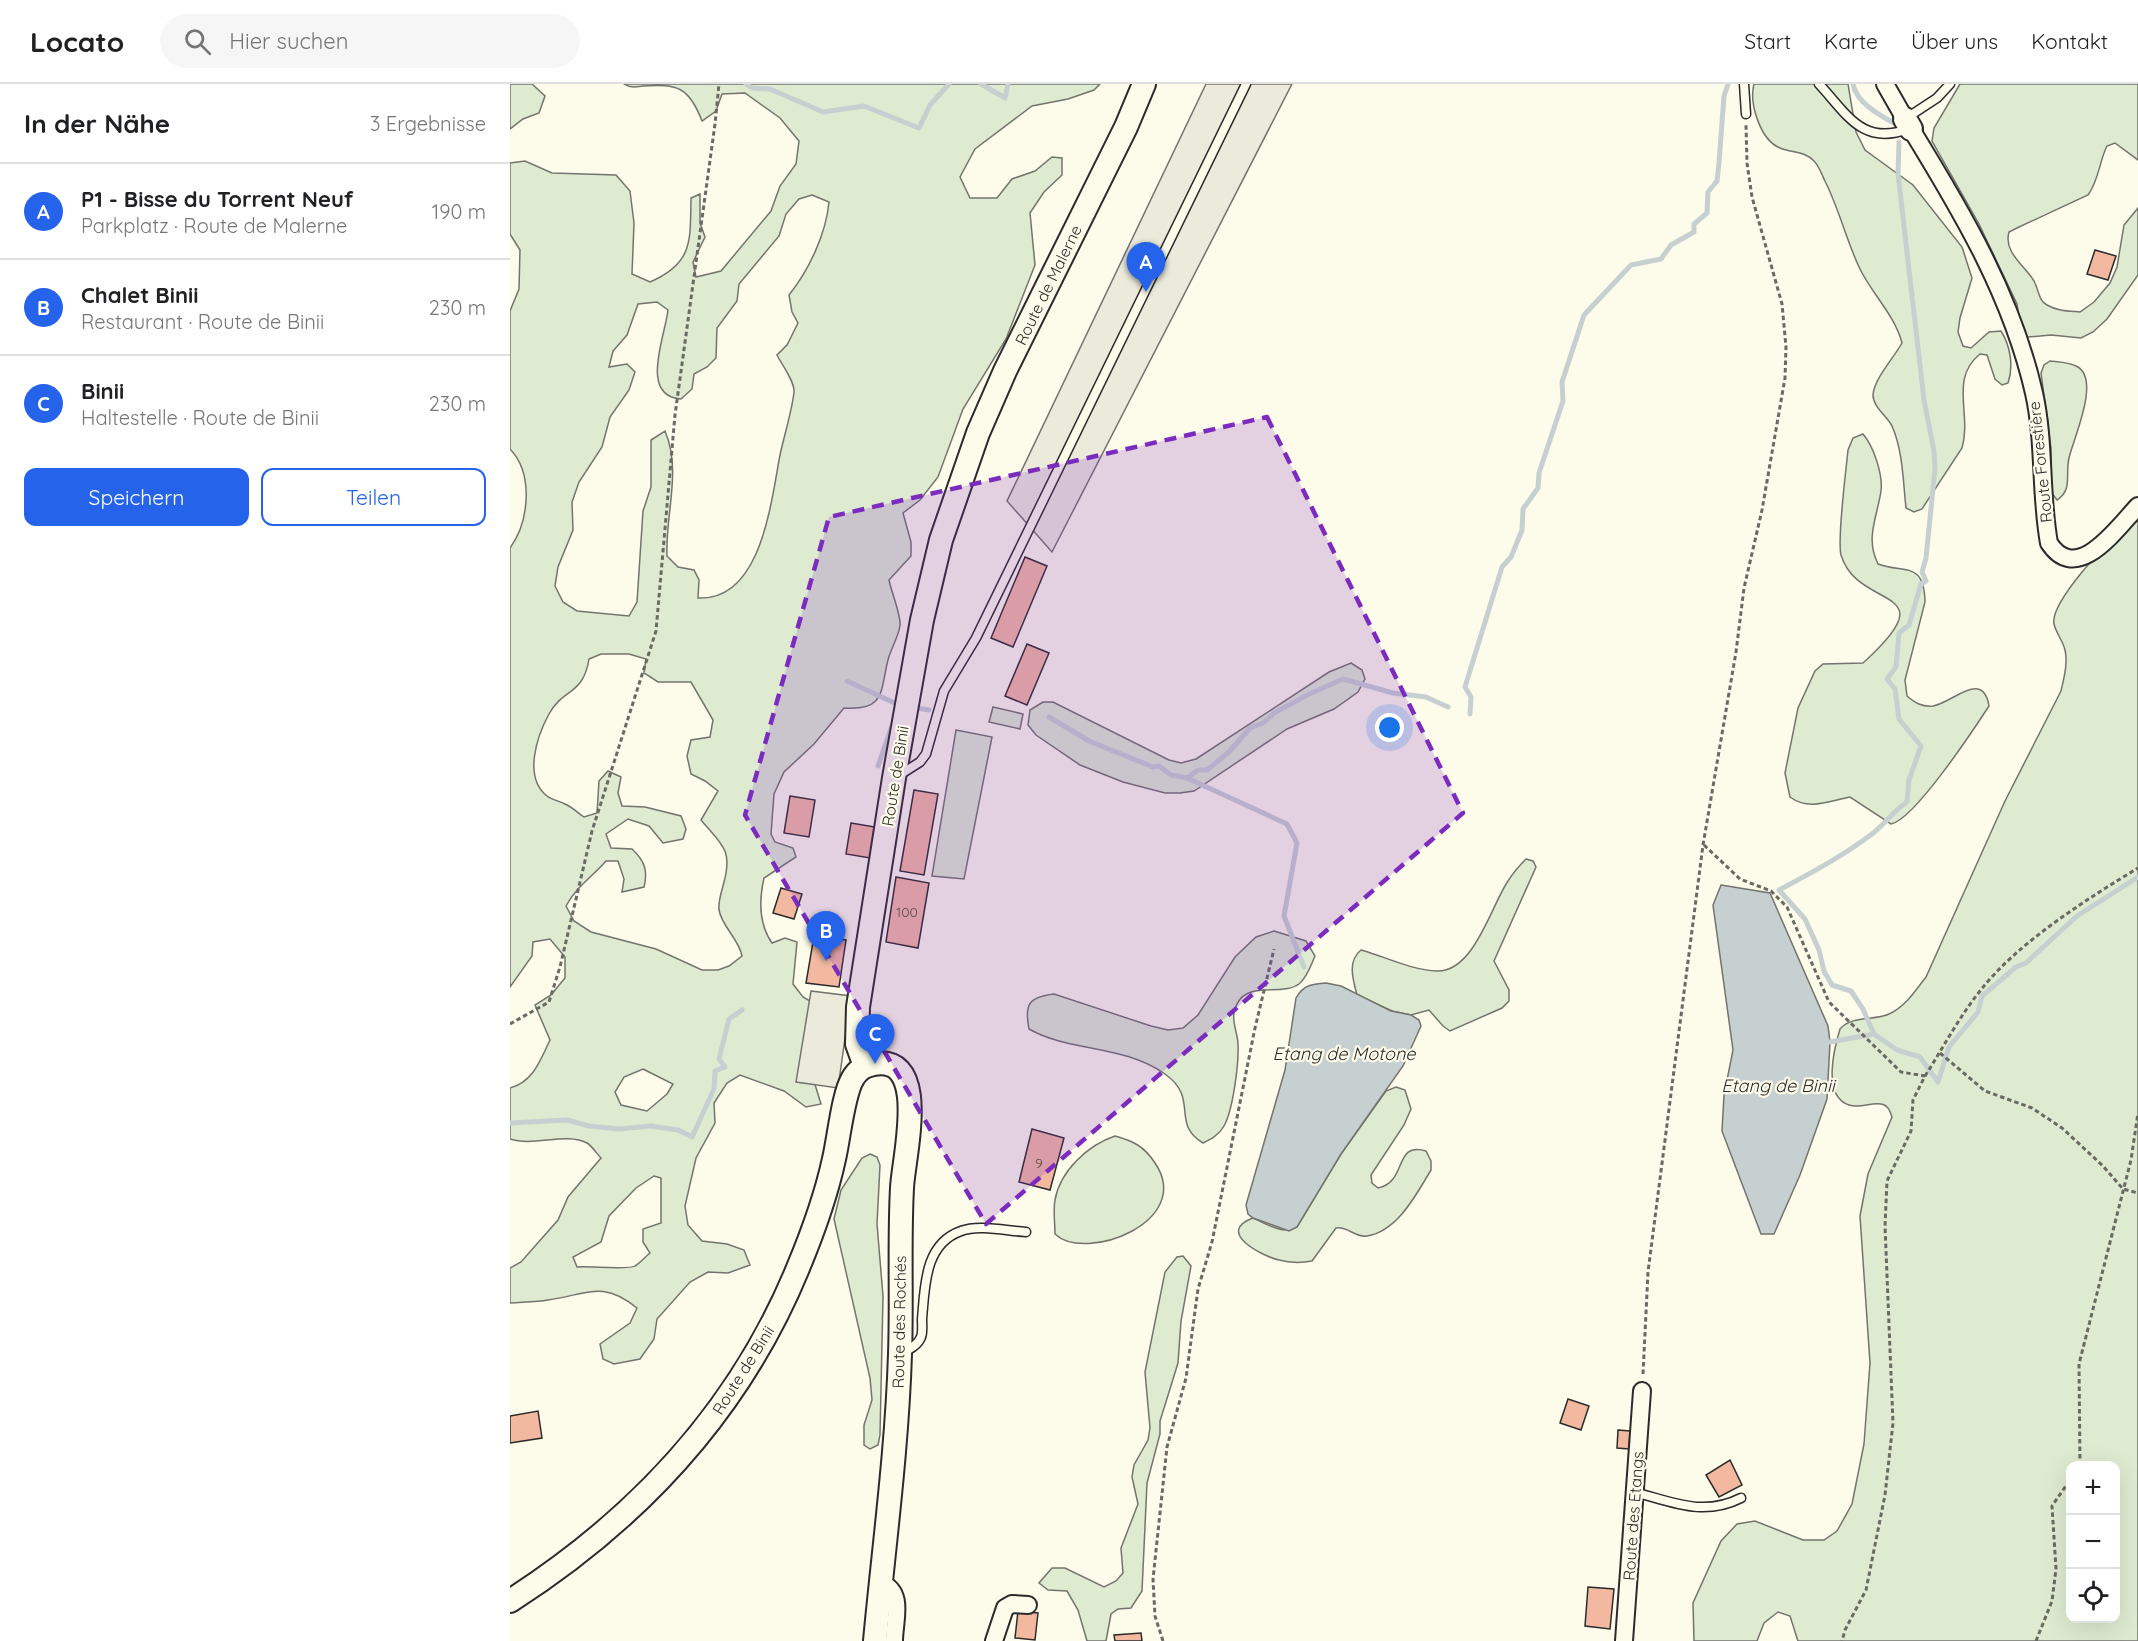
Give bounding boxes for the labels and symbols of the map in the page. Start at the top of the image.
street label: Route de Malerne [1010,222,1086,348]
pin: A [1126,242,1166,292]
street label: Route Forestière [2024,400,2056,524]
your location [1375,713,1404,742]
street label: Route de Binii [877,724,913,828]
house number: 100 [896,903,918,921]
pin: B [806,912,846,961]
pin: C [856,1014,895,1064]
water label: Etang de Motone [1273,1042,1416,1065]
water label: Etang de Binii [1721,1074,1837,1097]
house number: 9 [1035,1154,1043,1172]
street label: Route des Rochés [888,1255,910,1389]
street label: Route de Binii [708,1322,778,1418]
street label: Route des Etangs [1619,1451,1647,1581]

